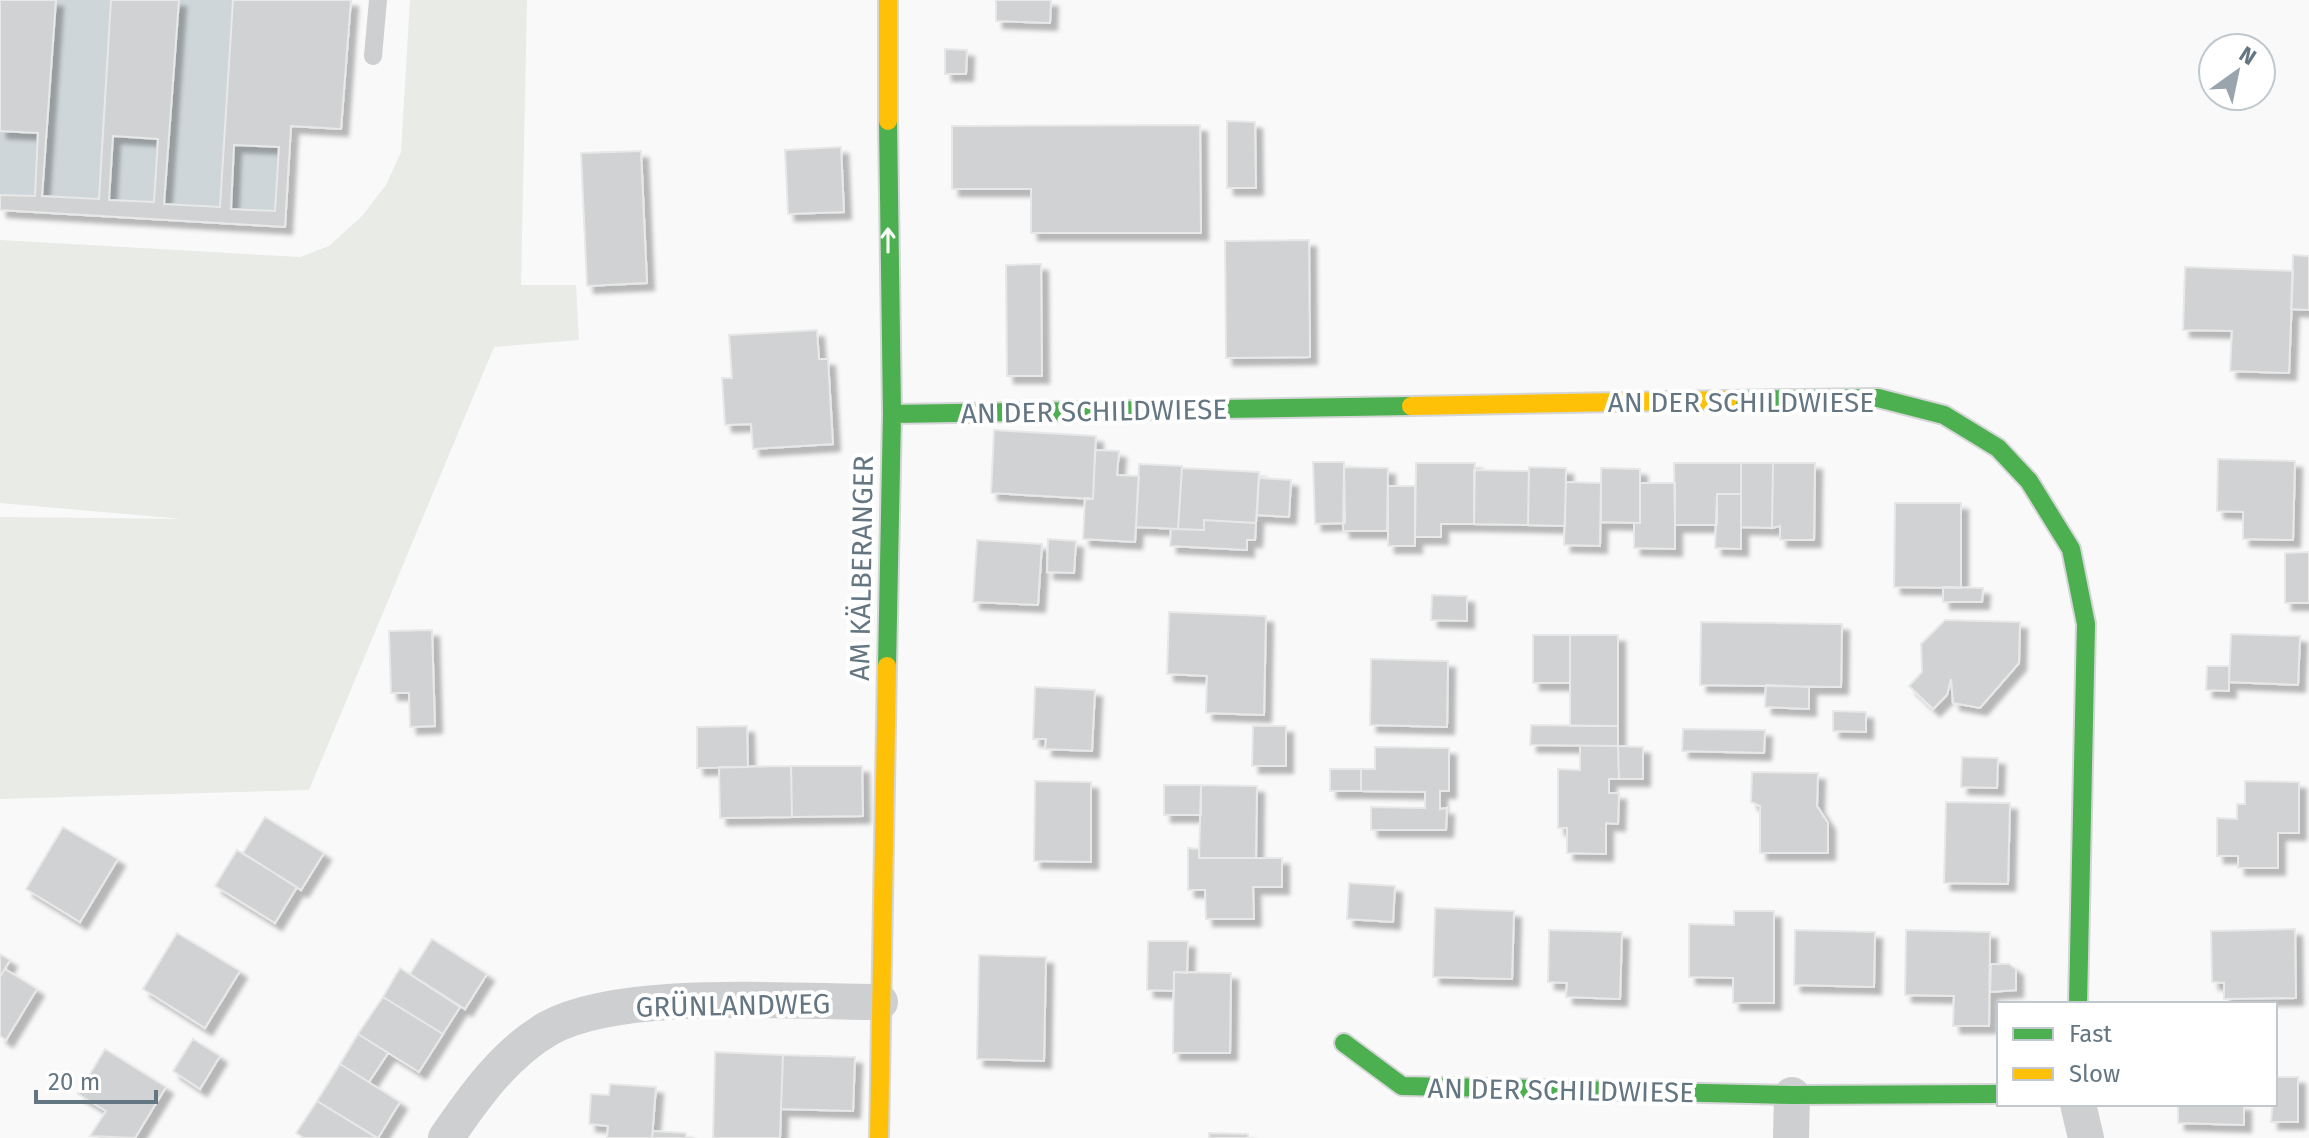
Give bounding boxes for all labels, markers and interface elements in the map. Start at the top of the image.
north arrow [2197,32,2277,112]
text: N [2234,40,2261,71]
one-way arrow [880,227,896,254]
street label: AN DER SCHILDWIESE [1608,386,1874,419]
street label: AN DER SCHILDWIESE [960,393,1228,430]
street label: AM KÄLBERANGER [843,455,880,681]
street label: GRÜNLANDWEG [635,987,831,1024]
legend [1997,1002,2277,1106]
text: Fast [2069,1020,2112,1048]
scale bar [36,1054,156,1104]
text: Slow [2069,1060,2120,1088]
text: 20 m [48,1068,100,1096]
street label: AN DER SCHILDWIESE [1427,1072,1695,1109]

